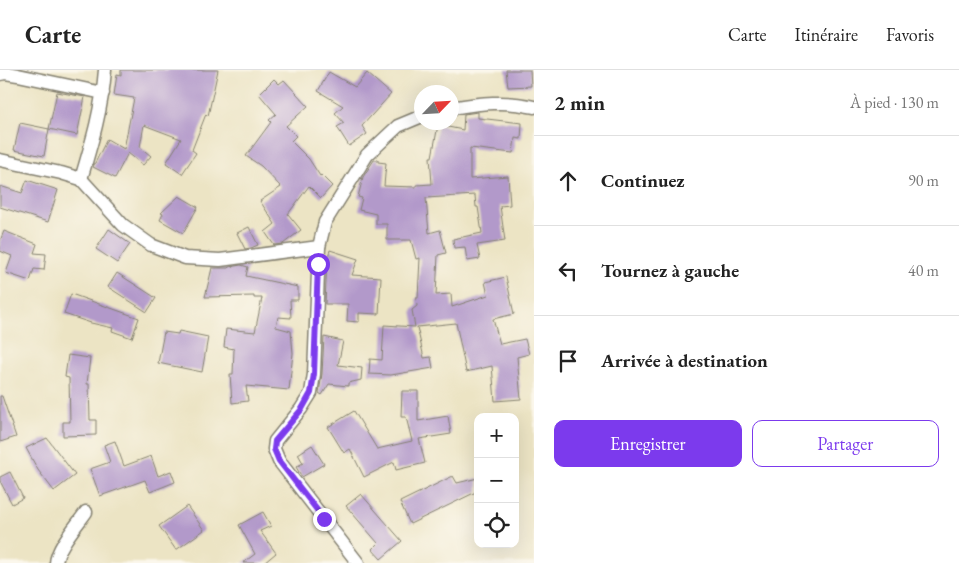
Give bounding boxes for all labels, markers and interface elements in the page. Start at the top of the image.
text: Carte [25,19,81,50]
text: Carte [728,23,767,46]
text: Itinéraire [795,23,858,46]
text: Favoris [886,23,934,46]
north arrow [414,85,459,130]
text: 2 min [554,89,605,116]
text: À pied · 130 m [850,92,939,113]
icon: ahead [554,167,582,195]
text: Continuez [601,168,685,193]
text: 90 m [908,170,939,191]
route start [307,253,330,276]
icon: left [554,257,582,285]
text: Tournez à gauche [601,258,739,283]
text: 40 m [908,260,939,281]
icon: arrive [554,347,582,375]
text: Arrivée à destination [601,348,768,373]
map controls [474,413,519,548]
button: + [474,413,519,458]
button: Enregistrer [554,420,742,467]
button: Partager [752,420,939,467]
button: − [474,458,519,503]
button: locate [474,503,519,548]
route end [313,508,336,531]

